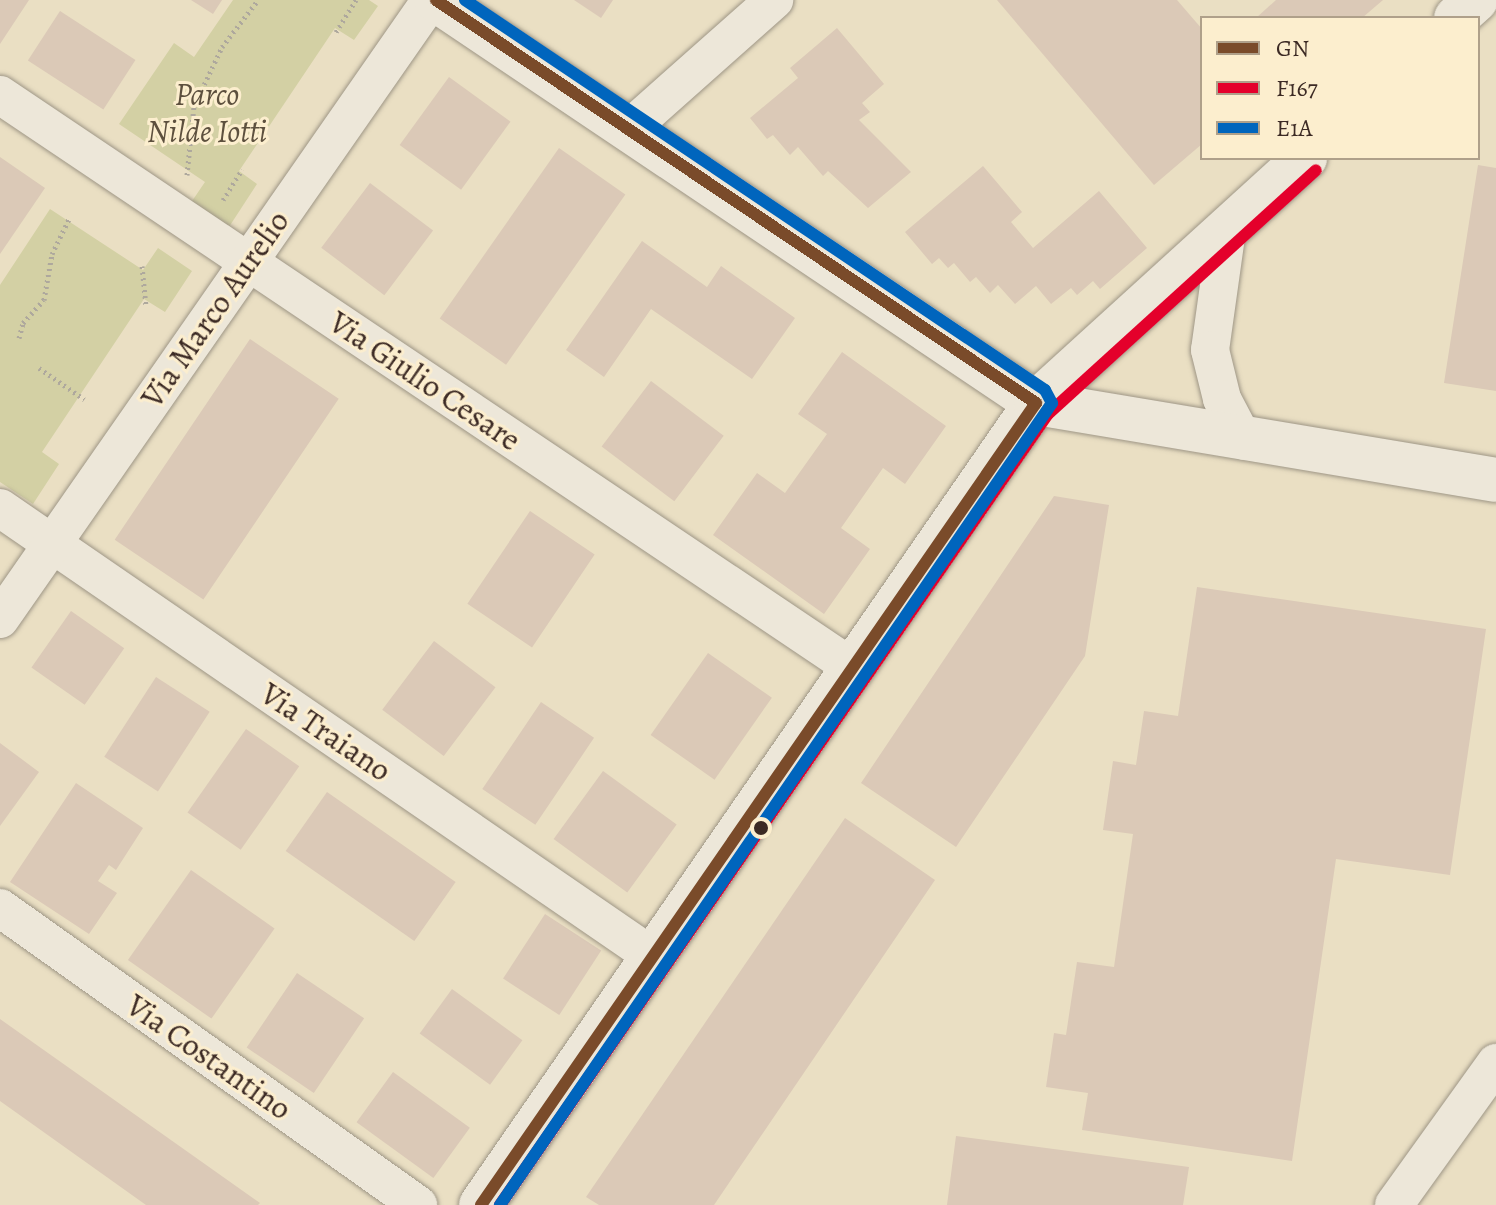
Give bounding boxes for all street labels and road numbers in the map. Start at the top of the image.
street label: Via Marco Aurelio [133,203,297,415]
street label: Via Giulio Cesare [322,303,528,459]
street label: Via Traiano [253,674,399,790]
street label: Via Costantino [119,986,299,1128]

